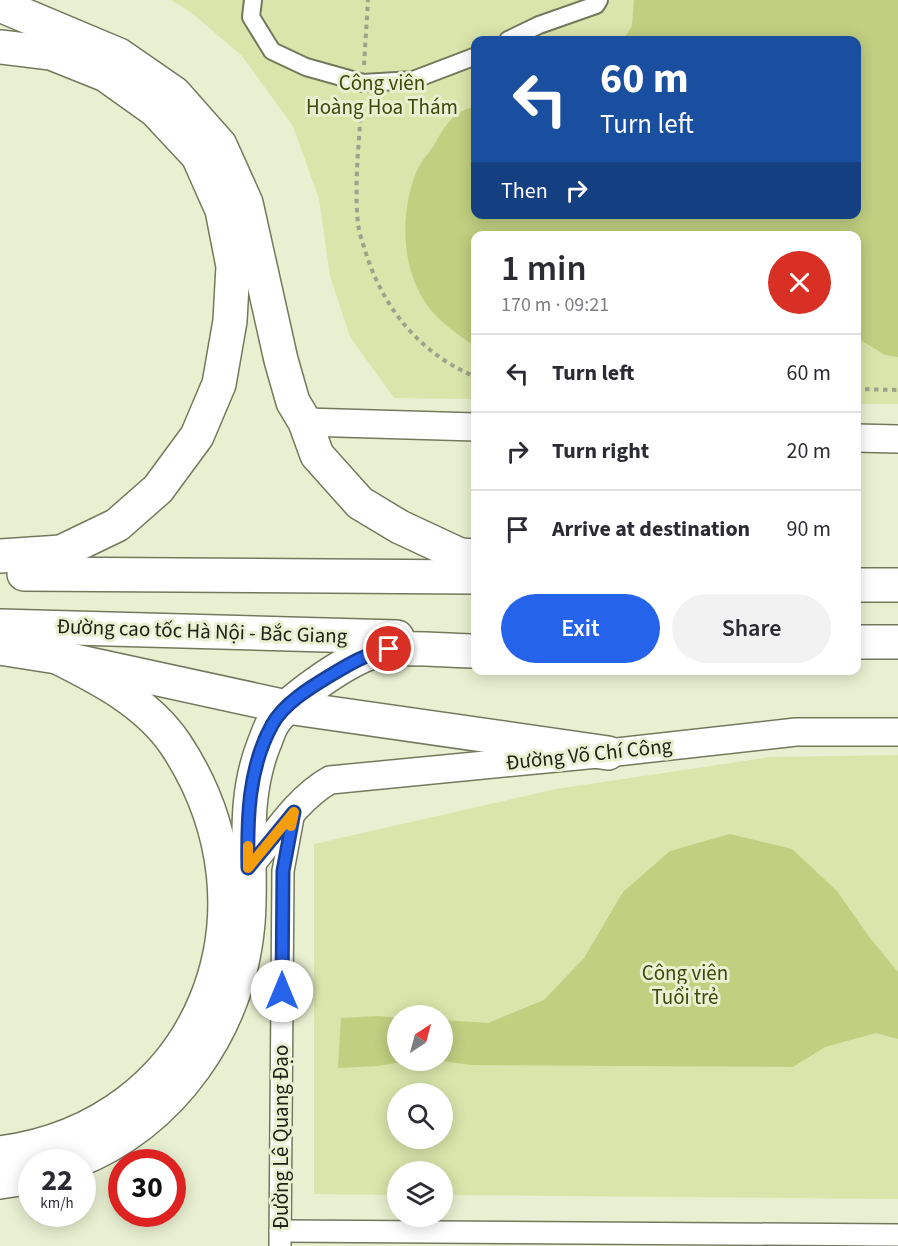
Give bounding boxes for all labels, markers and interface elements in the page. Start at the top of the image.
text: 60 m [600,49,689,109]
icon: left [501,60,579,138]
park label: Công viên Hoàng Hoa Thám [306,68,458,122]
text: Turn left [600,105,694,144]
icon: right [560,174,593,207]
text: Then [501,175,548,207]
text: 1 min [501,243,587,294]
button: close [768,251,831,314]
text: 170 m · 09:21 [501,291,609,319]
icon: left [501,357,534,390]
text: Turn left [552,357,634,389]
text: 60 m [786,357,831,389]
icon: right [501,435,534,468]
text: Turn right [552,435,649,467]
text: 20 m [786,435,831,467]
icon: arrive [501,513,534,546]
text: Arrive at destination [552,513,750,545]
text: 90 m [786,513,831,545]
button: Exit [501,594,660,663]
button: Share [672,594,831,663]
street label: Đường cao tốc Hà Nội - Bắc Giang [56,611,348,651]
pin [363,623,414,674]
icon: arrive [372,632,405,665]
street label: Đường Võ Chí Công [505,730,674,778]
park label: Công viên Tuổi trẻ [642,958,728,1012]
position arrow [250,959,314,1023]
north arrow [387,1005,453,1071]
map controls [387,1005,453,1227]
street label: Đường Lê Quang Đạo [266,1045,296,1229]
button: search [387,1083,453,1149]
speed limit sign: 30 [108,1149,186,1227]
text: 22 [41,1159,73,1202]
button: layers [387,1161,453,1227]
text: km/h [40,1193,74,1214]

